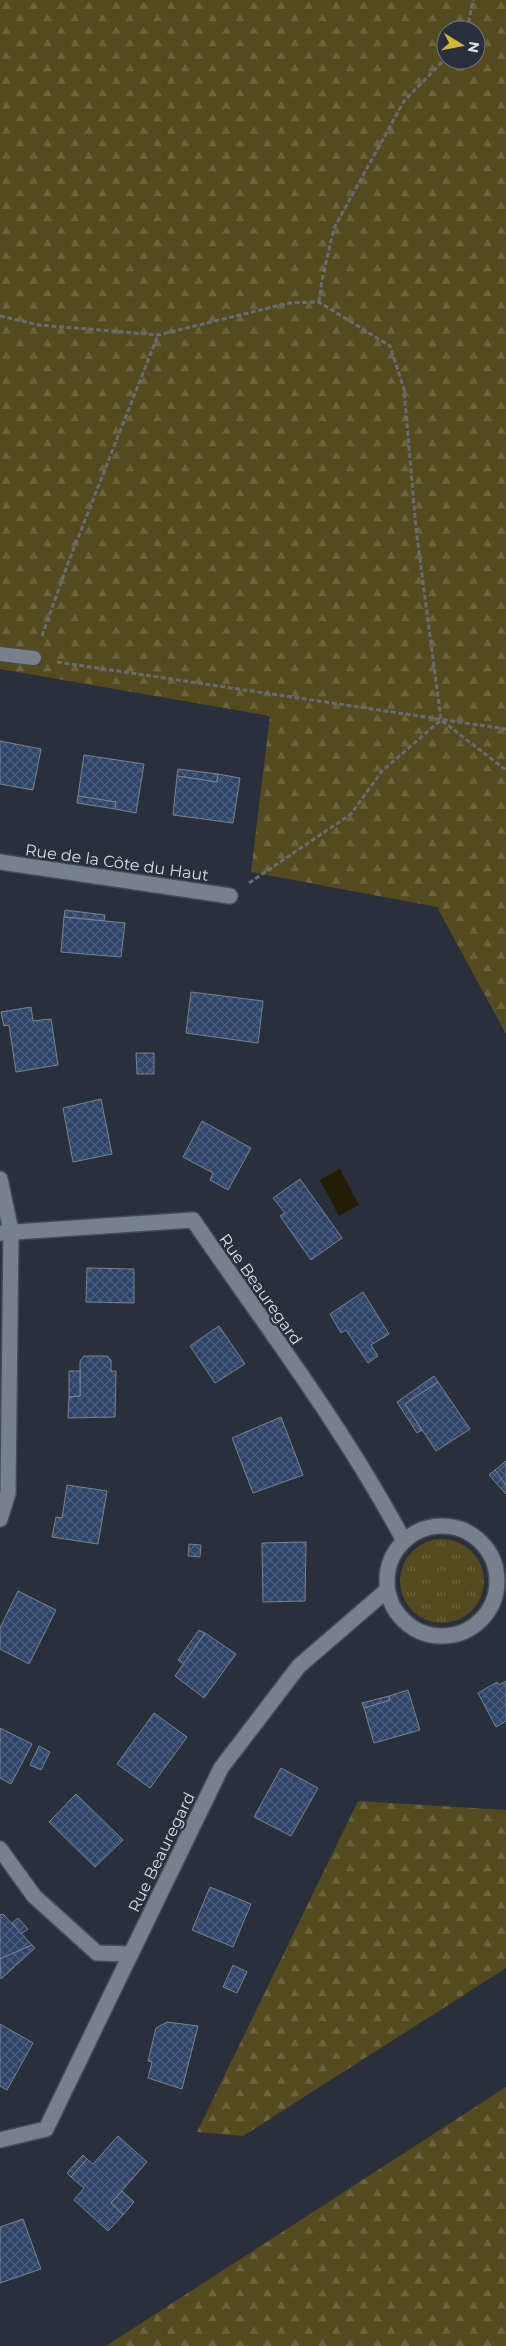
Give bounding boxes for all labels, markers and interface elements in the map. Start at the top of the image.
north arrow [436,20,486,70]
text: N [464,40,484,54]
street label: Rue de la Côte du Haut [24,840,211,885]
street label: Rue Beauregard [215,1230,306,1348]
street label: Rue Beauregard [124,1789,199,1915]

